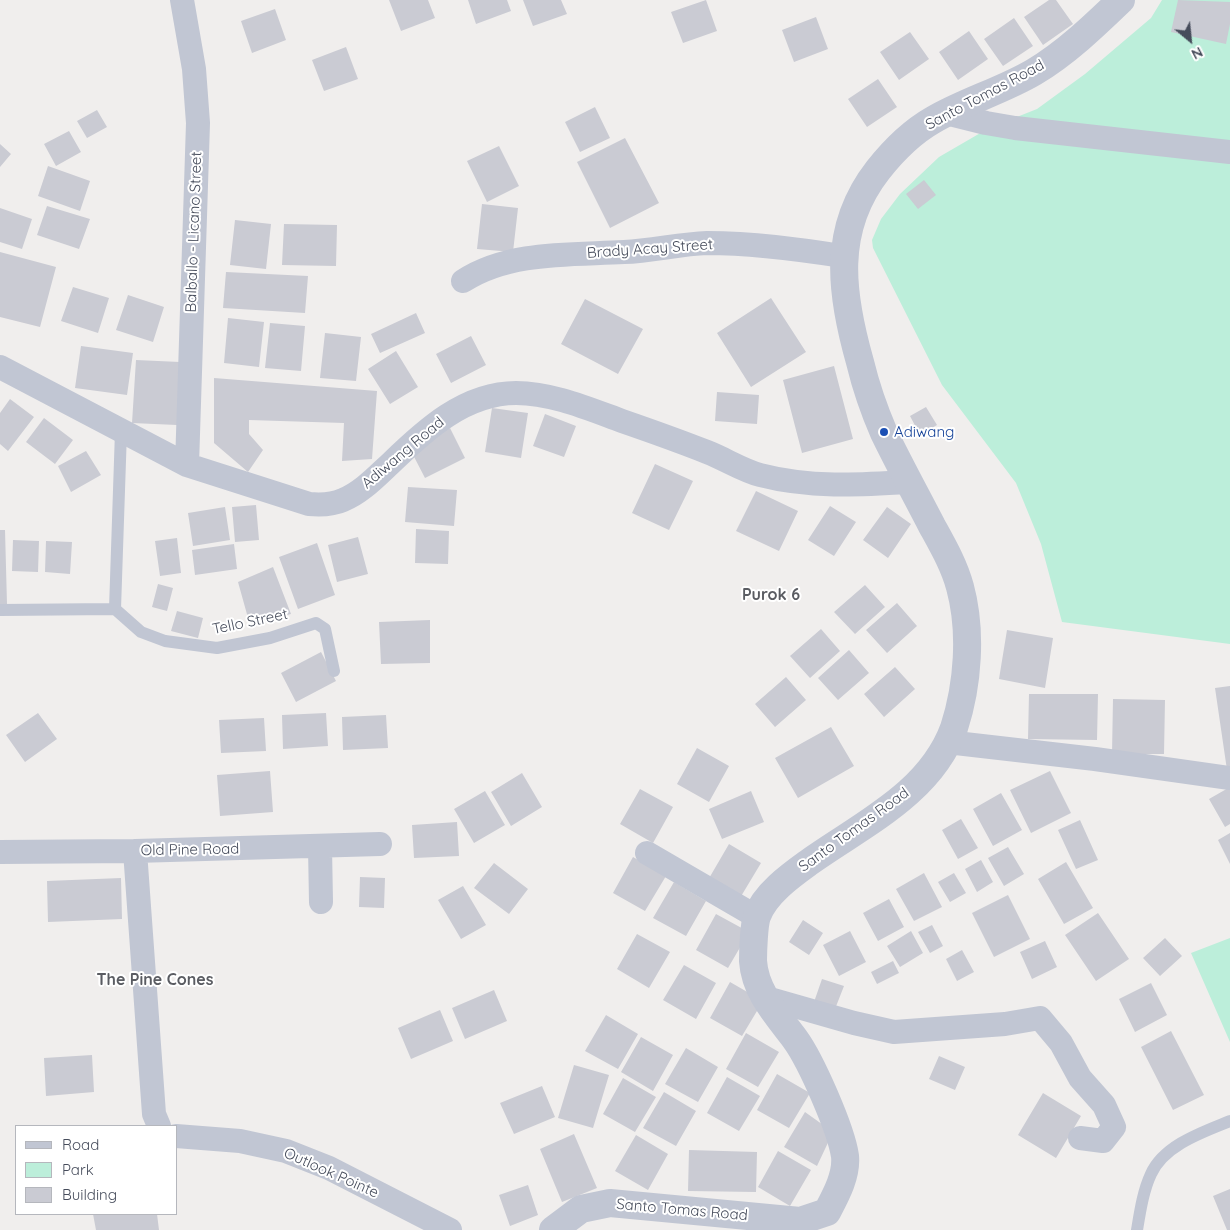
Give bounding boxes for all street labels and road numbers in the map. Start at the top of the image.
street label: Santo Tomas Road [923,56,1047,134]
street label: Balballo - Licano Street [182,151,206,313]
street label: Brady Acay Street [586,236,714,262]
street label: Adiwang Road [358,413,448,493]
street label: Tello Street [211,605,289,639]
street label: Santo Tomas Road [795,784,913,876]
street label: Old Pine Road [141,840,239,860]
street label: Outlook Pointe [281,1144,381,1202]
street label: Santo Tomas Road [616,1195,748,1225]

